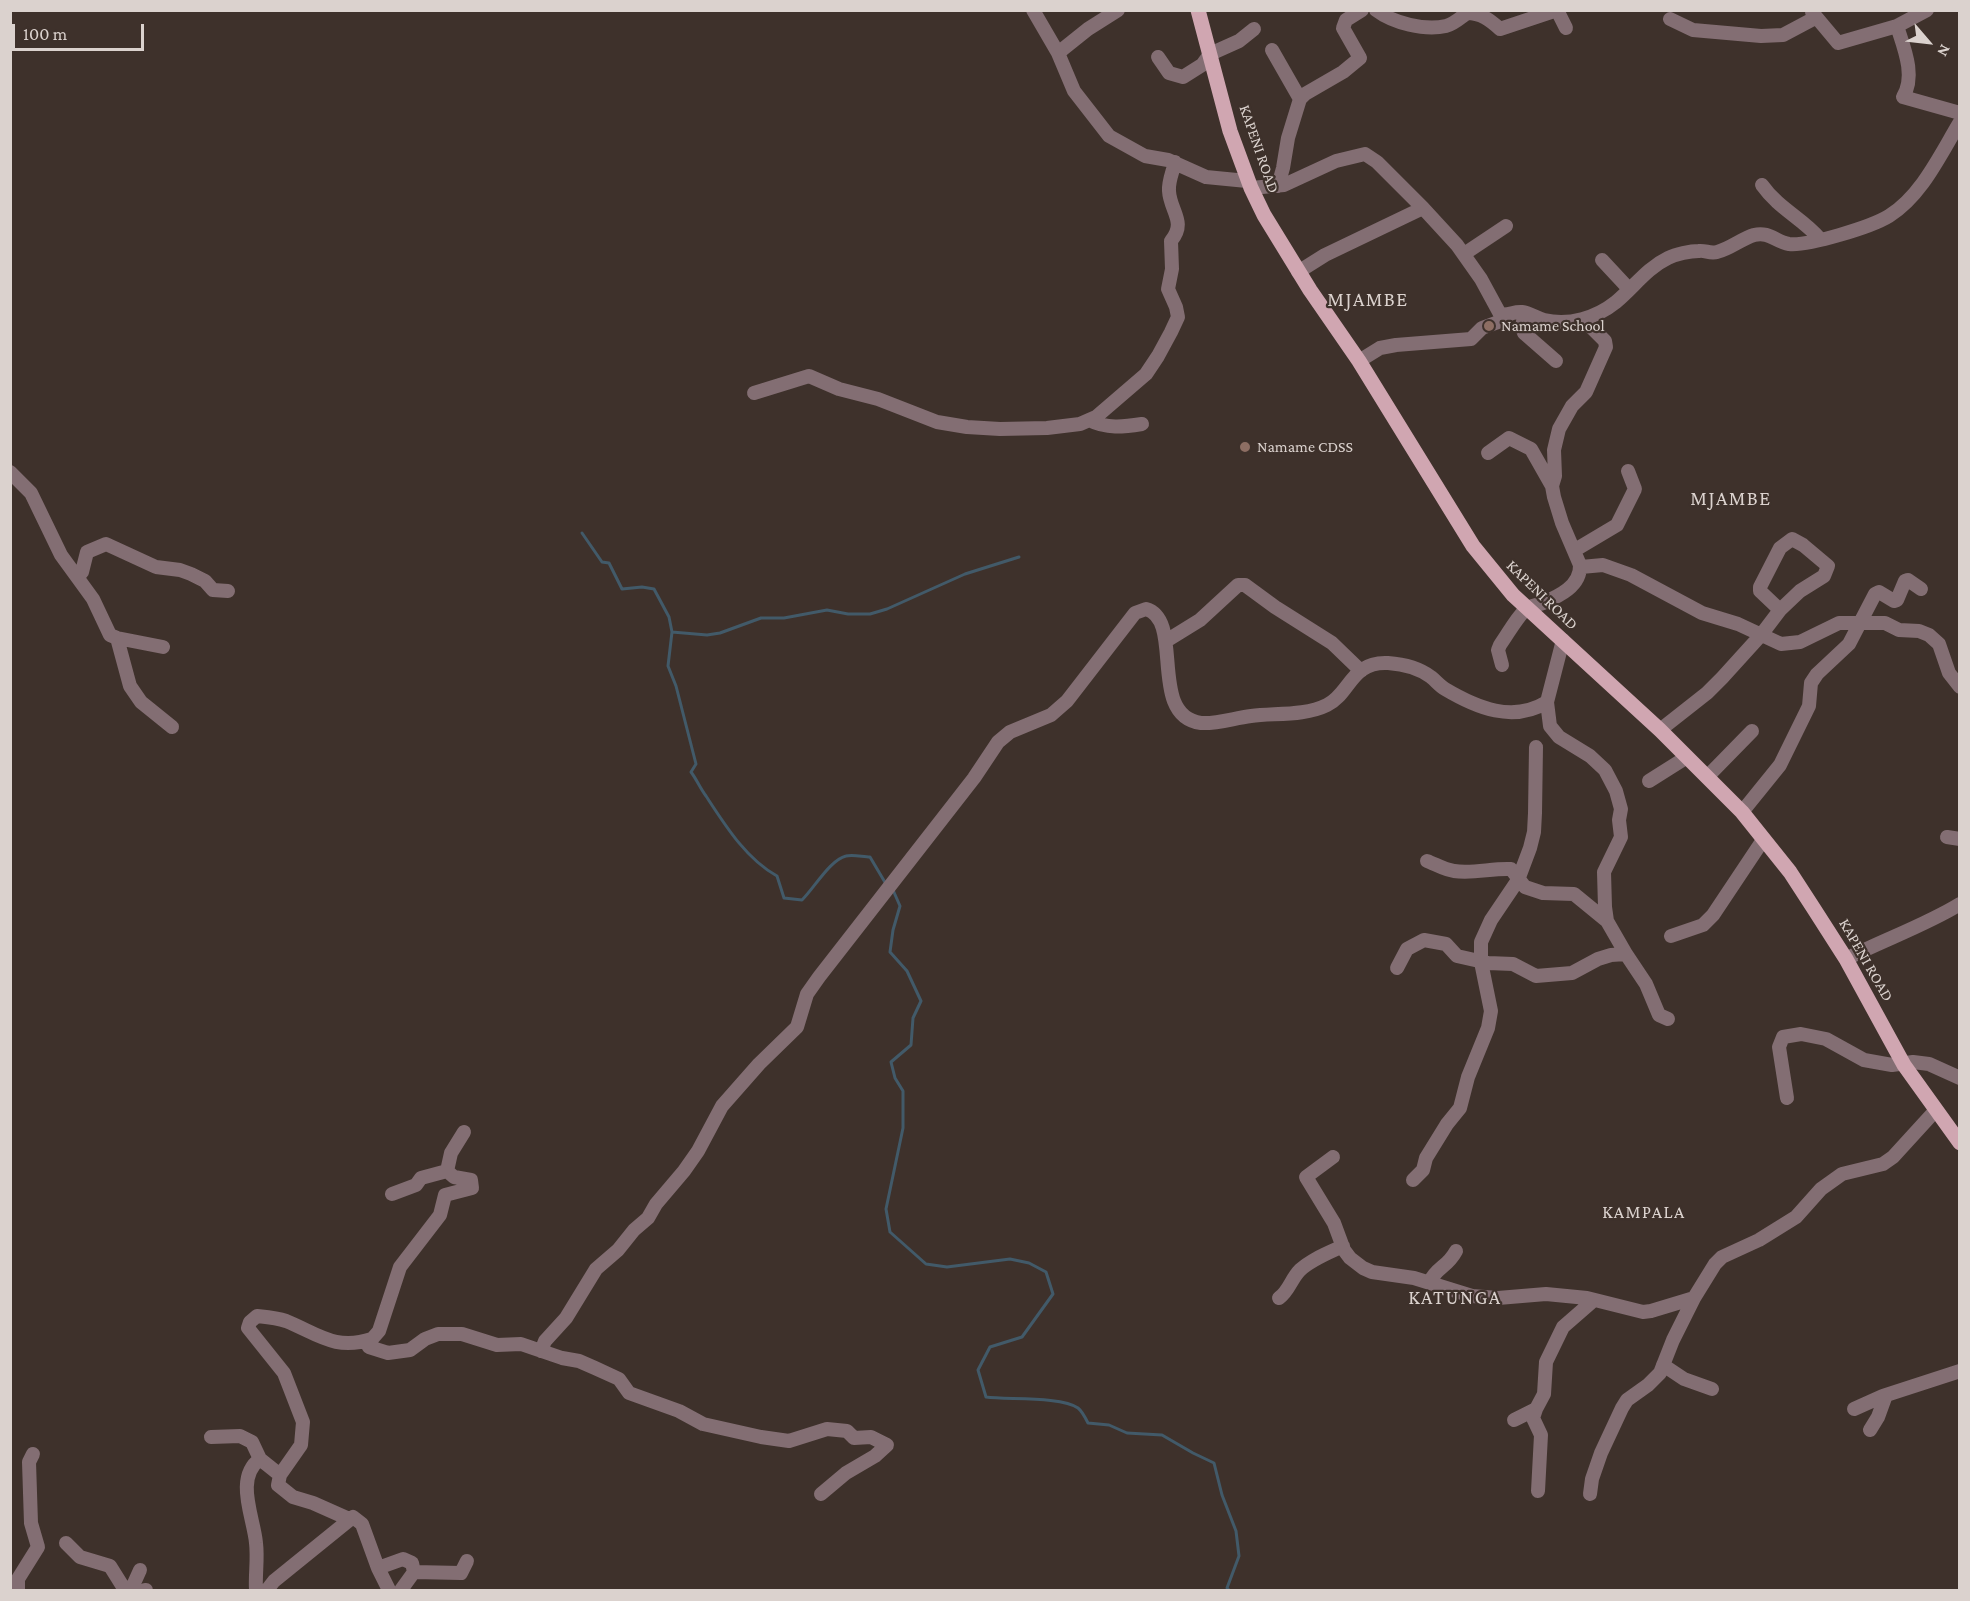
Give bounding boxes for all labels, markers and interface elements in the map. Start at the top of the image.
scale bar [15,12,147,50]
north arrow [1898,12,1958,72]
text: 100 m [23,24,67,44]
text: N [1934,42,1954,59]
street label: KAPENI ROAD [1235,102,1283,196]
district label: MJAMBE [1327,288,1409,312]
place label: Namame School [1501,316,1605,336]
marker: Namame School [1482,319,1496,333]
place label: Namame CDSS [1257,437,1353,457]
marker: Namame CDSS [1238,440,1252,454]
district label: MJAMBE [1690,487,1772,511]
street label: KAPENI ROAD [1502,556,1582,634]
street label: KAPENI ROAD [1835,915,1897,1005]
district label: KAMPALA [1602,1201,1686,1223]
district label: KATUNGA [1408,1286,1502,1310]

